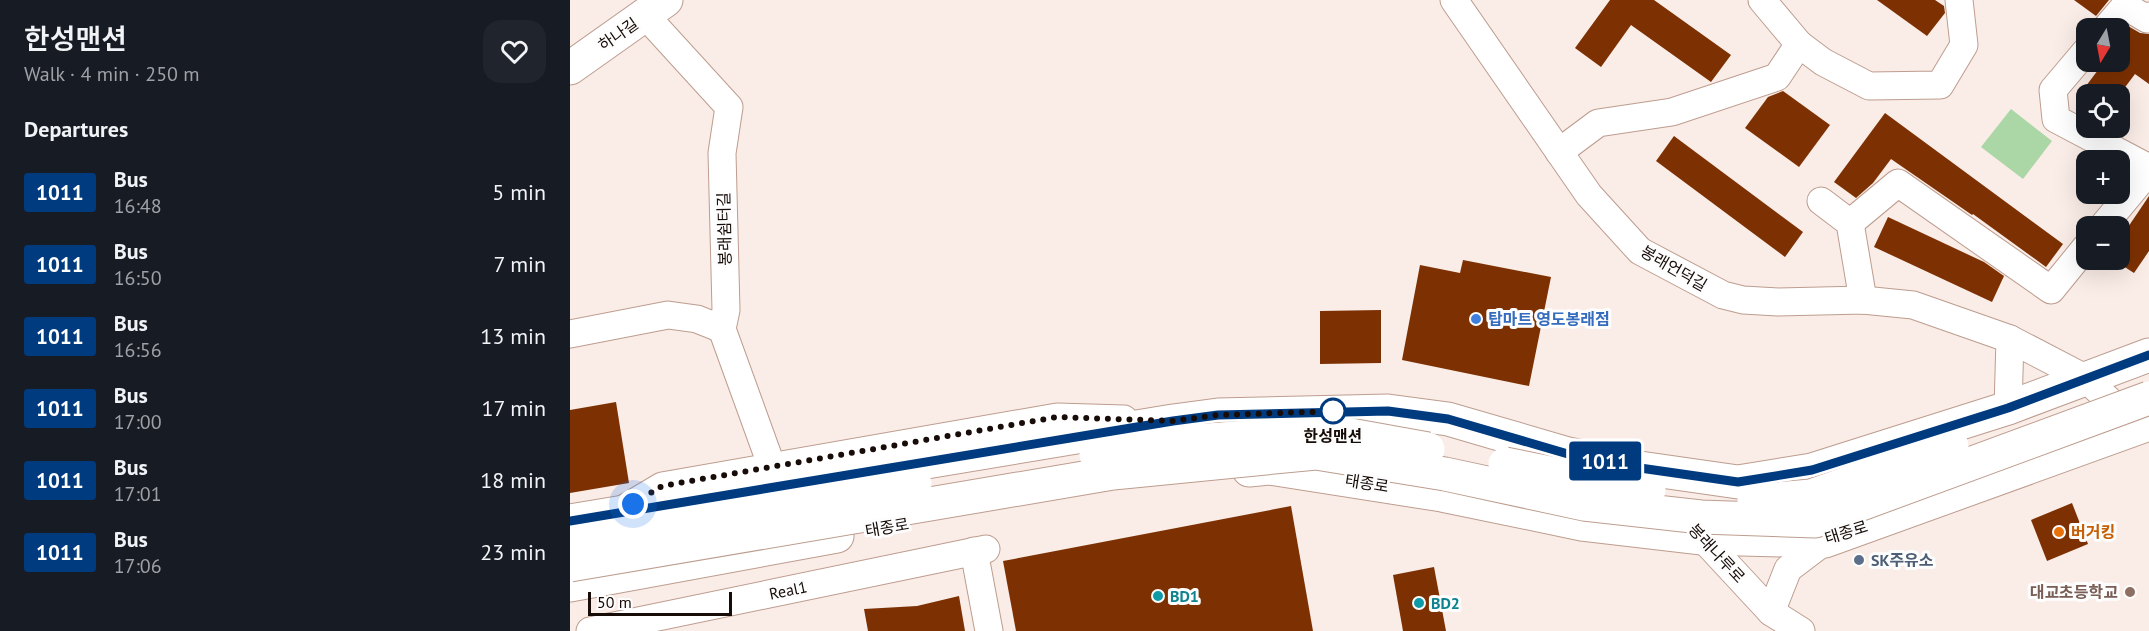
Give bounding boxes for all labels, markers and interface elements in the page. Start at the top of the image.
street label: 하나길 [594,13,642,55]
north arrow [2076,18,2130,72]
map controls [2076,18,2130,270]
text: 한성맨션 [24,20,127,57]
button: heart [483,20,546,83]
text: Walk · 4 min · 250 m [24,61,200,87]
button: locate [2076,84,2130,138]
text: Departures [24,115,128,143]
button: + [2076,150,2130,204]
text: Bus [114,165,148,193]
text: 5 min [492,178,546,206]
text: 1011 [36,179,84,206]
street label: 봉래쉼터길 [713,192,735,266]
text: 16:48 [114,193,162,219]
button: − [2076,216,2130,270]
text: Bus [114,237,148,265]
street label: 봉래언덕길 [1637,241,1711,295]
text: 7 min [494,250,546,278]
text: 1011 [36,251,84,278]
text: 16:50 [114,265,162,291]
text: Bus [114,309,148,337]
place label: 탑마트 영도봉래점 [1488,309,1610,329]
marker: 탑마트 영도봉래점 [1469,312,1483,326]
text: 13 min [480,322,546,350]
text: 1011 [36,323,84,350]
text: 16:56 [114,337,162,363]
text: Bus [114,381,148,409]
text: 17 min [482,394,546,422]
text: 1011 [36,395,84,422]
marker: 한성맨션 [1320,398,1346,424]
text: 17:00 [114,409,162,435]
place label: 한성맨션 [1304,426,1362,446]
line badge: 1011 [1563,442,1647,480]
text: 1011 [1581,448,1629,475]
text: Bus [114,453,148,481]
text: 18 min [480,466,546,494]
text: 1011 [36,467,84,494]
street label: 태종로 [1344,470,1391,496]
text: 17:01 [114,481,162,507]
your location [618,489,648,519]
street label: 태종로 [864,513,911,541]
street label: 태종로 [1822,516,1870,548]
street label: 봉래나루로 [1685,519,1750,587]
place label: 버거킹 [2071,522,2115,542]
text: Bus [114,525,148,553]
marker: 버거킹 [2052,525,2066,539]
text: 23 min [480,538,546,566]
text: 1011 [36,539,84,566]
place label: SK주유소 [1871,550,1934,570]
text: 17:06 [114,553,162,579]
marker: SK주유소 [1852,553,1866,567]
street label: Real1 [767,576,809,604]
place label: 대교초등학교 [2030,582,2118,602]
marker: 대교초등학교 [2123,585,2137,599]
place label: BD1 [1170,586,1199,606]
scale bar [588,589,732,616]
marker: BD1 [1151,589,1165,603]
text: 50 m [597,592,632,612]
place label: BD2 [1431,593,1460,613]
marker: BD2 [1412,596,1426,610]

